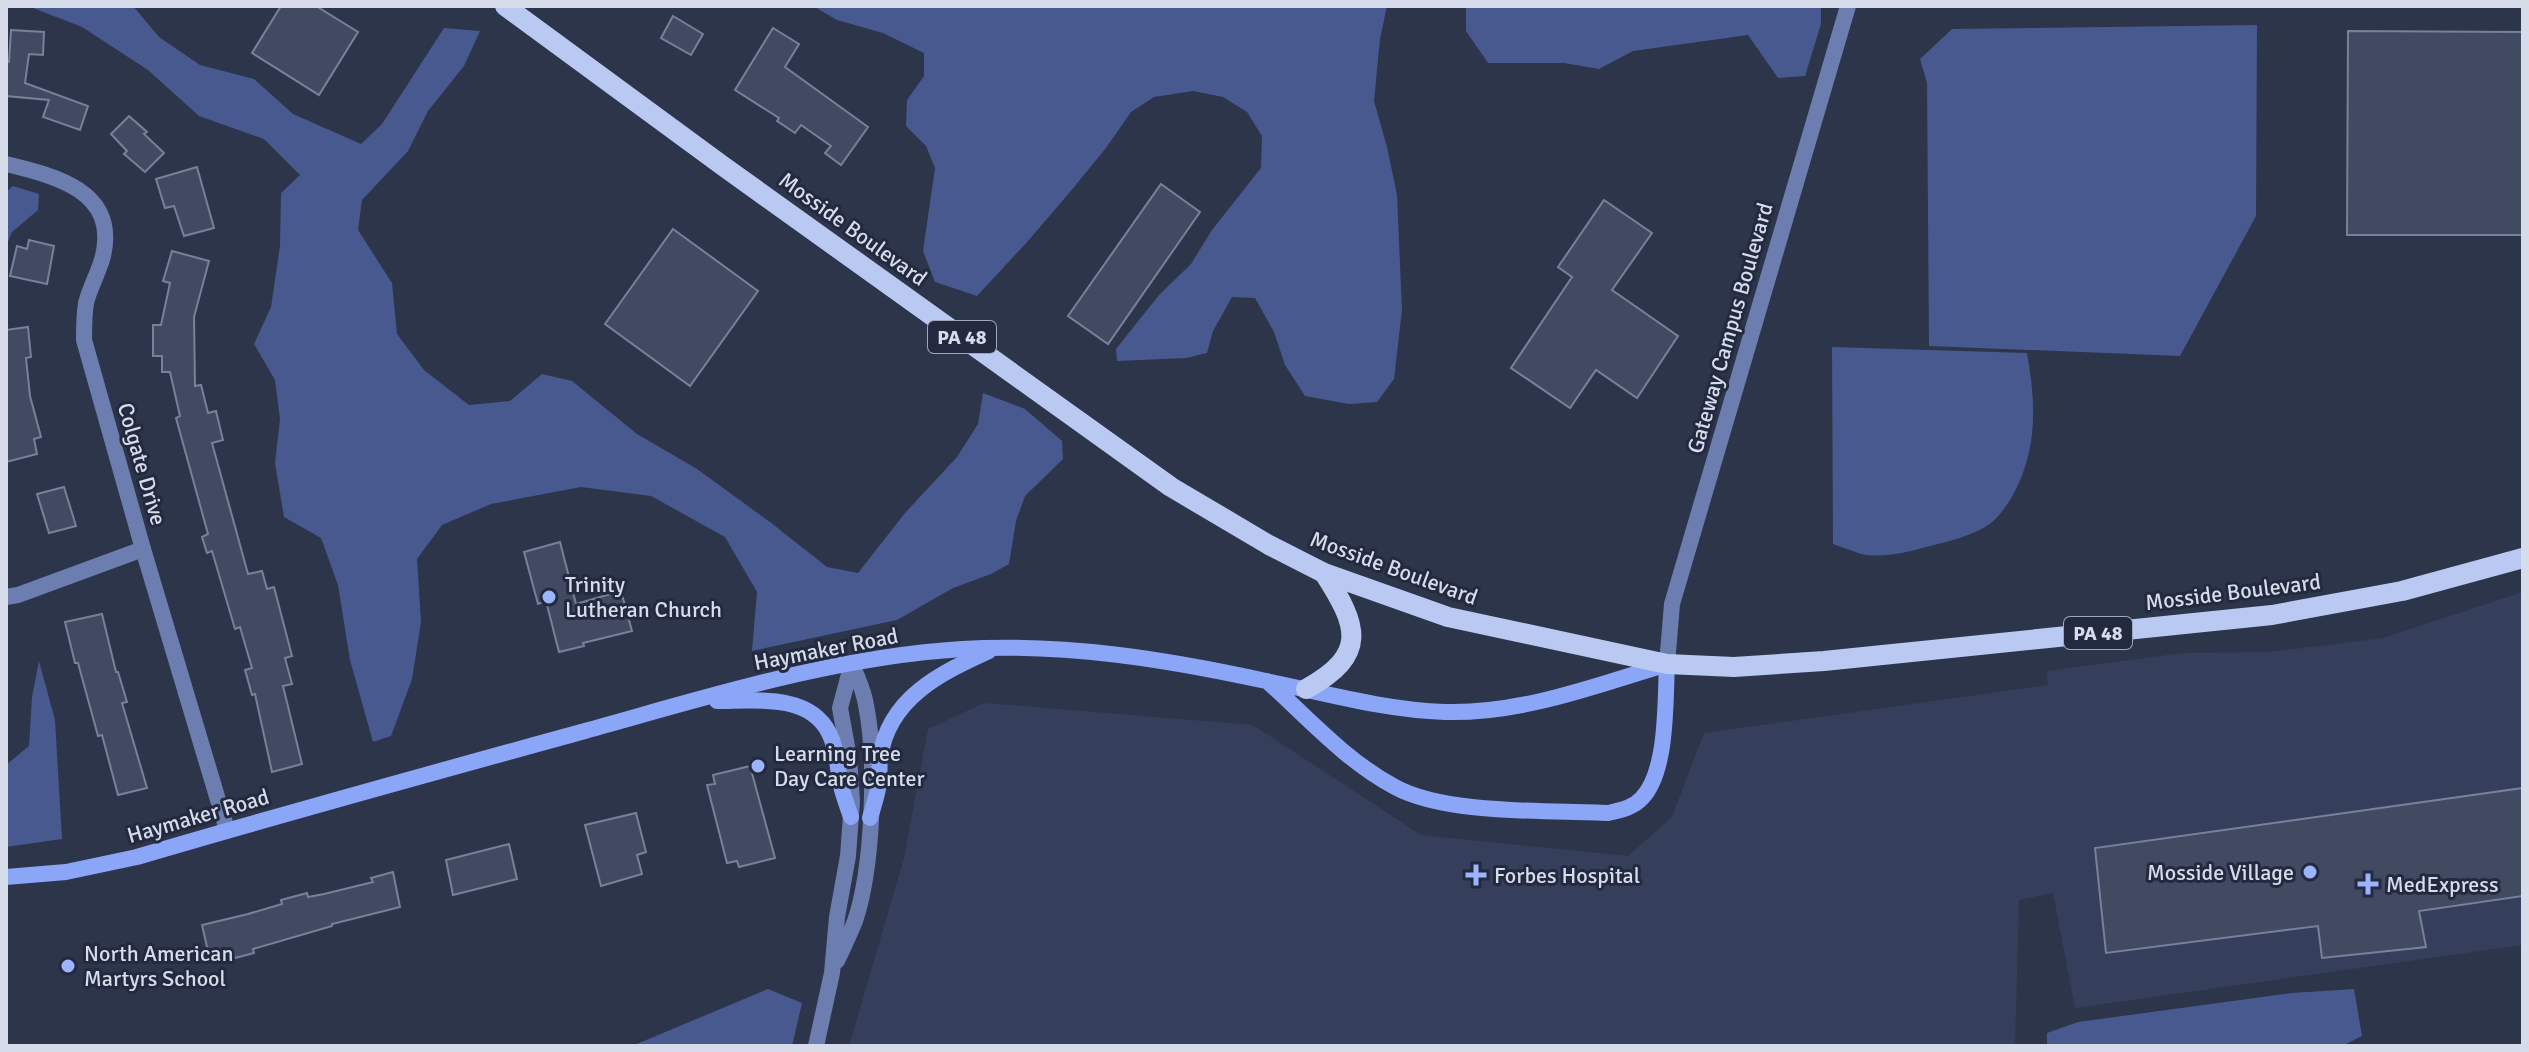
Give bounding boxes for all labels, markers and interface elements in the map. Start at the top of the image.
street label: Mosside Boulevard [774,166,932,292]
street label: Gateway Campus Boulevard [1681,200,1779,456]
road number: PA 48 [928,321,996,353]
street label: Colgate Drive [112,400,172,528]
street label: Mosside Boulevard [1306,525,1482,611]
street label: Mosside Boulevard [2144,568,2322,616]
place label: Trinity Lutheran Church [565,571,722,623]
marker: Trinity Lutheran Church [540,588,558,606]
road number: PA 48 [2064,617,2132,649]
street label: Haymaker Road [752,622,900,676]
place label: Learning Tree Day Care Center [774,740,925,792]
marker: Learning Tree Day Care Center [749,757,767,775]
street label: Haymaker Road [124,783,272,849]
place label: Mosside Village [2147,859,2294,886]
place label: Forbes Hospital [1494,862,1640,889]
marker: Mosside Village [2301,863,2319,881]
marker: Forbes Hospital [1465,864,1487,886]
place label: MedExpress [2386,871,2499,898]
marker: MedExpress [2357,873,2379,895]
place label: North American Martyrs School [84,940,233,992]
marker: North American Martyrs School [59,957,77,975]

